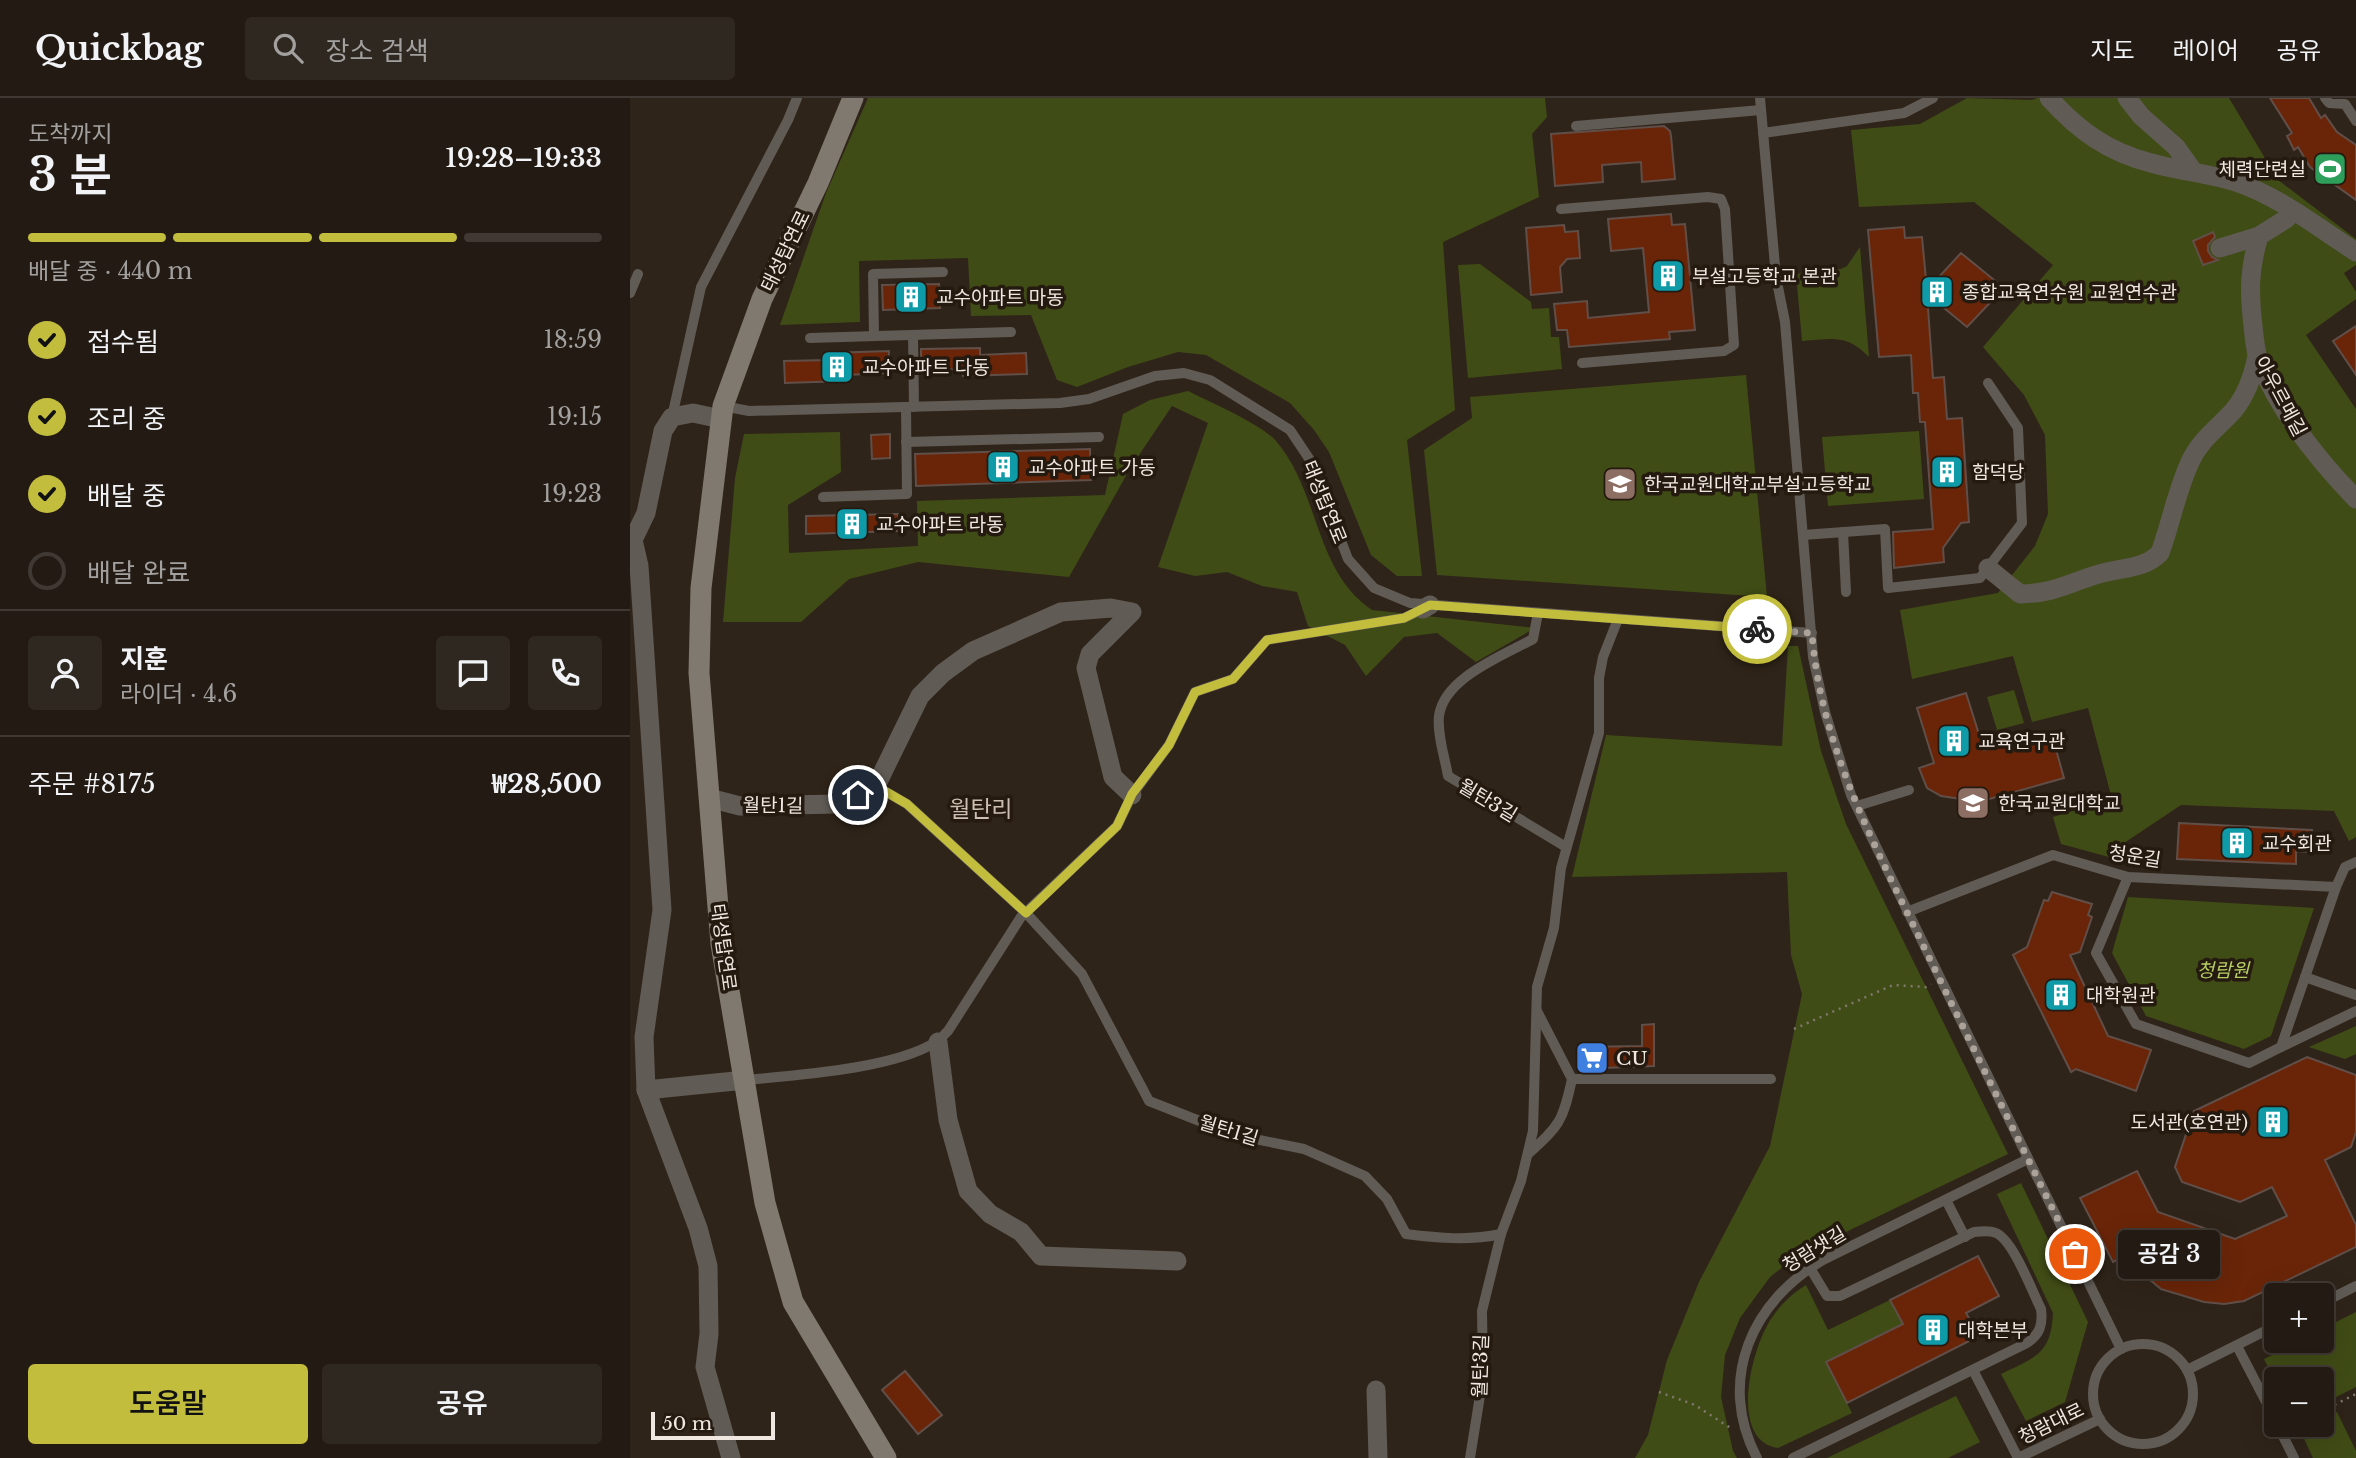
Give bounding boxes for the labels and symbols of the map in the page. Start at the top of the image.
sports icon: 체력단련실 [2311,150,2349,188]
place label: 체력단련실 [2219,158,2306,181]
street label: 태성탑연로 [756,207,815,296]
building icon: 부설고등학교 본관 [1649,257,1687,295]
place label: 부설고등학교 본관 [1692,265,1837,288]
building icon: 종합교육연수원 교원연수관 [1918,273,1956,311]
building icon: 교수아파트 마동 [892,278,930,316]
place label: 종합교육연수원 교원연수관 [1962,281,2177,304]
place label: 교수아파트 마동 [936,286,1064,309]
building icon: 교수아파트 다동 [818,348,856,386]
street label: 아우르메길 [2250,352,2311,440]
place label: 교수아파트 다동 [862,356,990,379]
building icon: 교수아파트 가동 [984,448,1022,486]
building icon: 함덕당 [1928,453,1966,491]
place label: 교수아파트 가동 [1028,456,1156,479]
street label: 태성탑연로 [1298,457,1352,547]
place label: 함덕당 [1972,461,2024,484]
school or university icon: 한국교원대학교부설고등학교 [1601,465,1639,503]
place label: 한국교원대학교부설고등학교 [1644,473,1871,496]
building icon: 교수아파트 라동 [833,505,871,543]
place label: 교수아파트 라동 [876,513,1004,536]
courier [1722,594,1792,664]
building icon: 교육연구관 [1935,722,1973,760]
place label: 교육연구관 [1978,730,2065,753]
pin [828,765,888,825]
street label: 월탄3길 [1454,774,1521,827]
school or university icon: 한국교원대학교 [1954,784,1992,822]
place label: 한국교원대학교 [1998,792,2120,815]
street label: 월탄1길 [742,793,804,818]
district label: 월탄리 [949,795,1013,823]
building icon: 교수회관 [2218,824,2256,862]
place label: 교수회관 [2262,832,2332,855]
street label: 청운길 [2107,841,2163,872]
street label: 태성탑연로 [706,902,741,992]
park label: 청람원 [2197,959,2251,982]
building icon: 대학원관 [2042,976,2080,1014]
place label: 대학원관 [2086,984,2156,1007]
supermarket icon: CU [1573,1039,1611,1077]
place label: CU [1616,1047,1648,1070]
building icon: 도서관(호연관) [2254,1103,2292,1141]
street label: 월탄1길 [1196,1111,1261,1150]
place label: 도서관(호연관) [2131,1111,2248,1134]
street label: 청람샛길 [1778,1222,1850,1277]
pin [2045,1224,2105,1284]
callout: 공감 3 [2117,1230,2218,1278]
building icon: 대학본부 [1914,1311,1952,1349]
place label: 대학본부 [1958,1319,2028,1342]
street label: 월탄3길 [1468,1334,1493,1398]
street label: 청람대로 [2015,1398,2088,1449]
scale bar [651,1409,775,1441]

